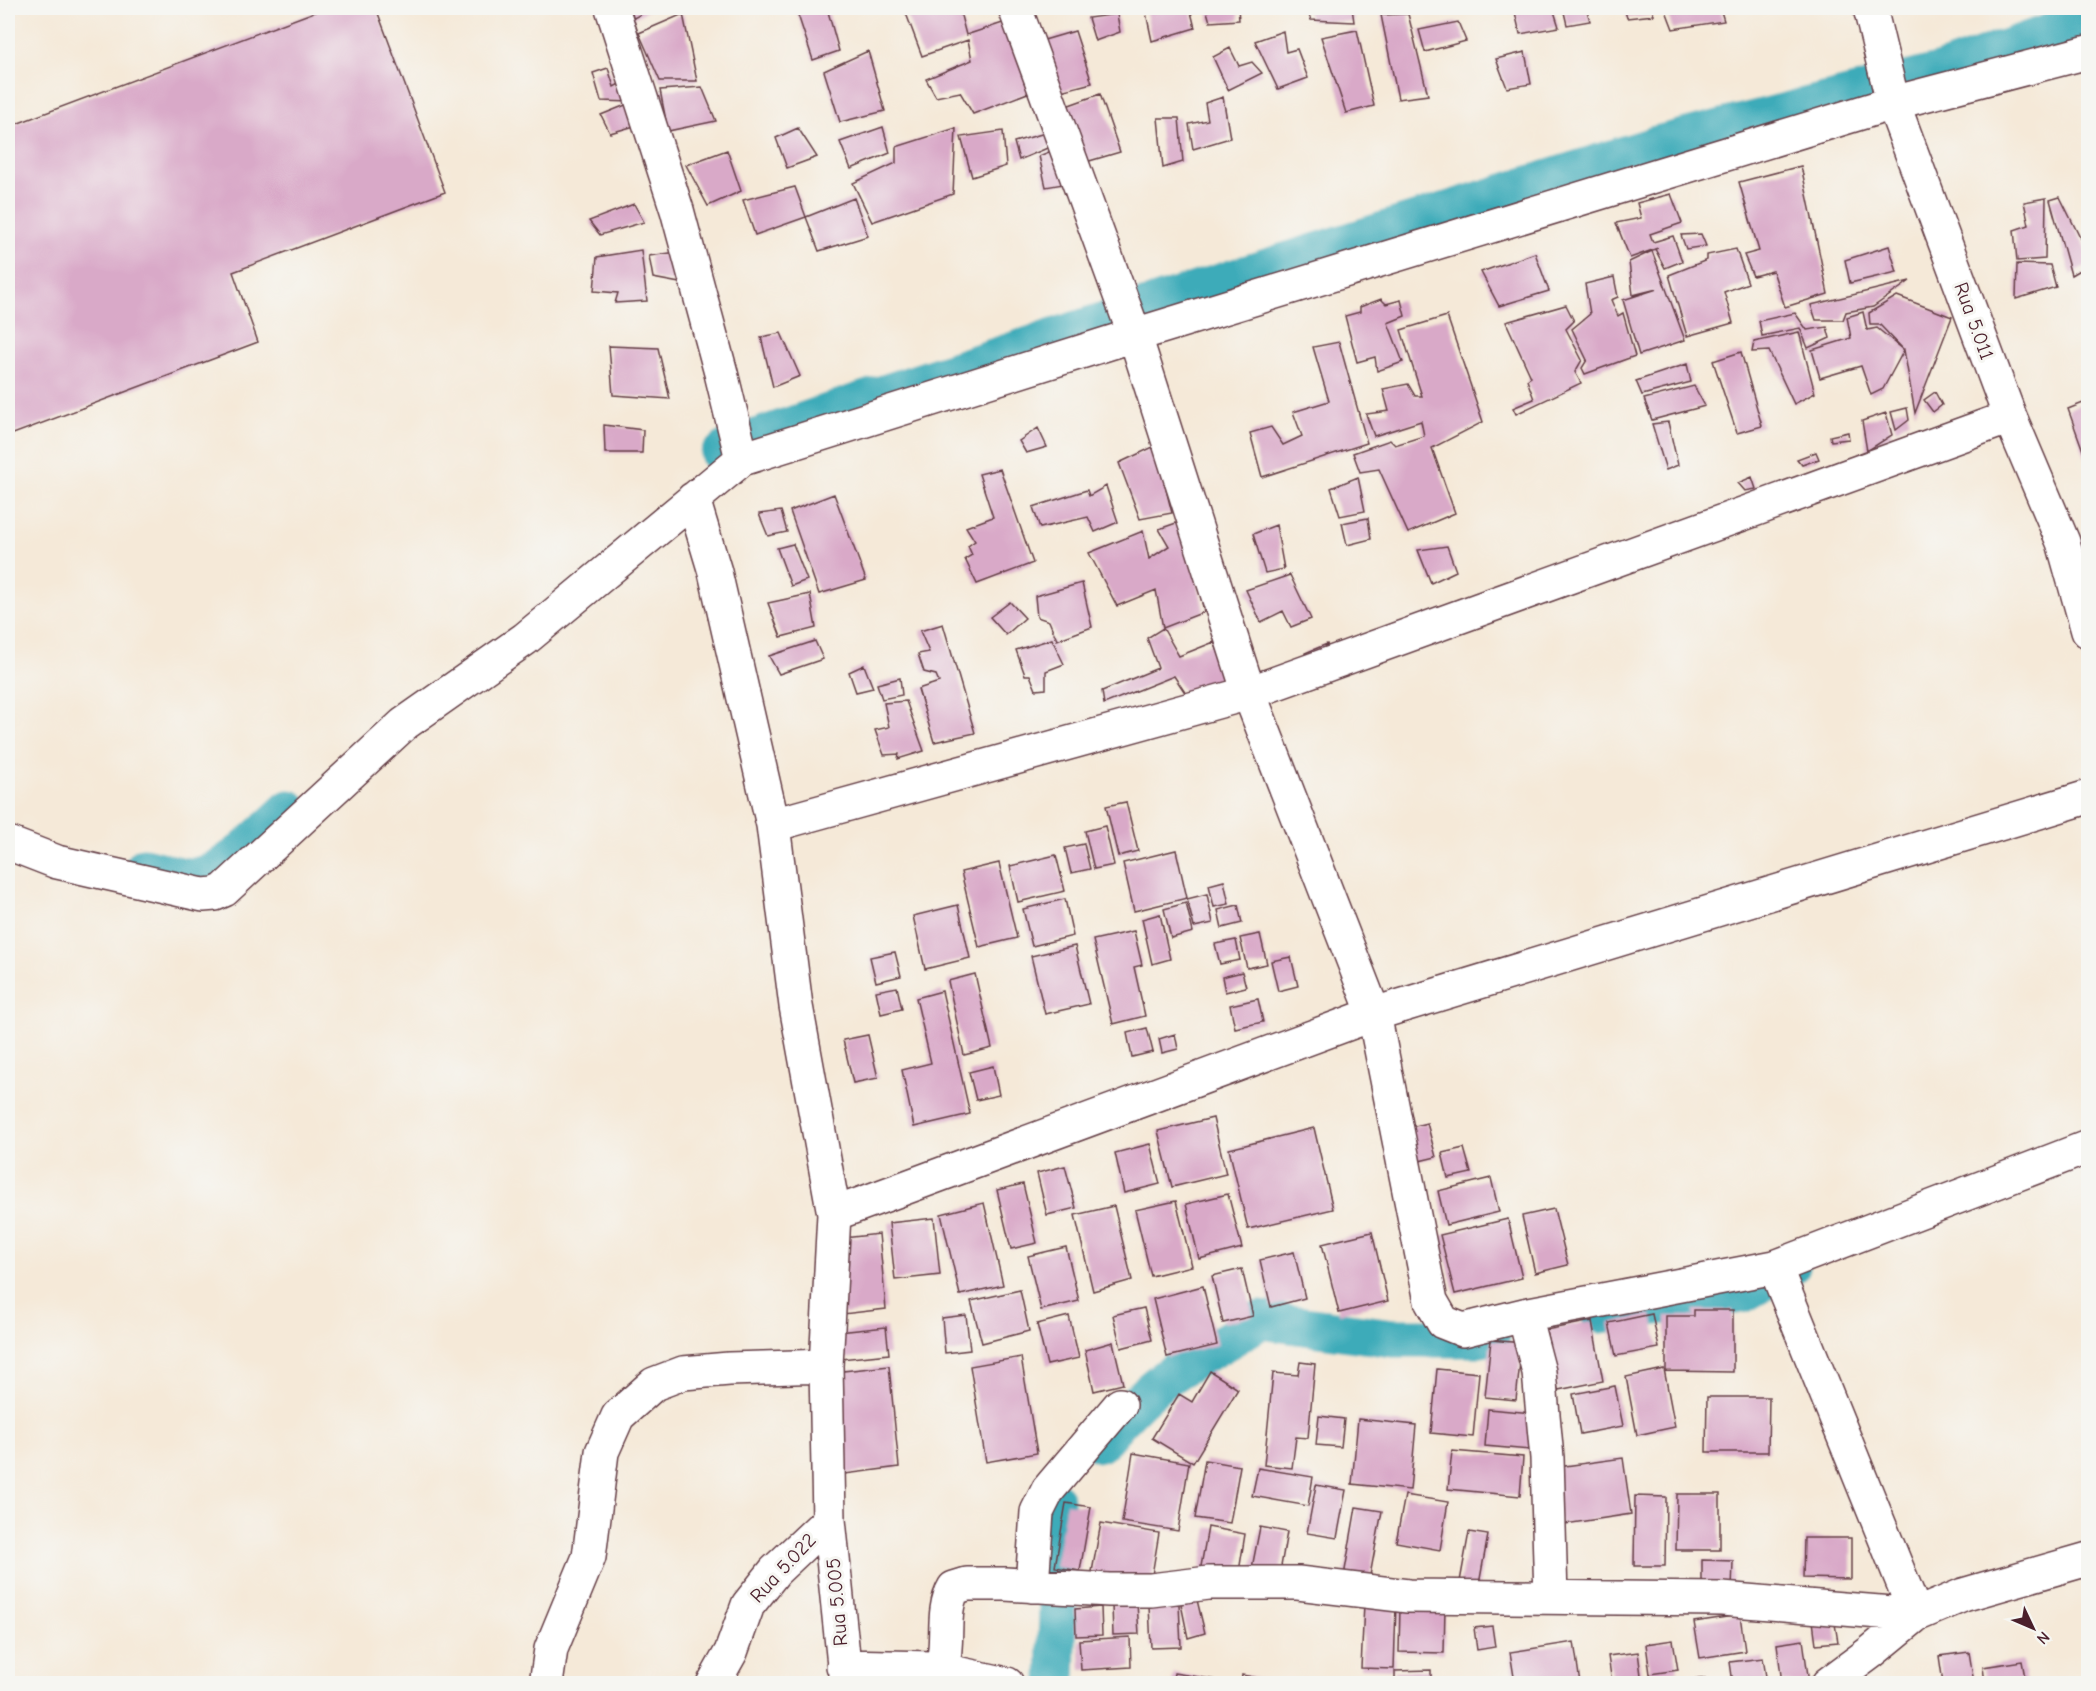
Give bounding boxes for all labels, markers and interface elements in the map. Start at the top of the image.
street label: Rua 5.011 [1949,279,1999,363]
street label: Rua 5.022 [745,1529,821,1607]
street label: Rua 5.005 [822,1557,852,1647]
north arrow [2003,1598,2063,1658]
text: N [2033,1628,2053,1648]

